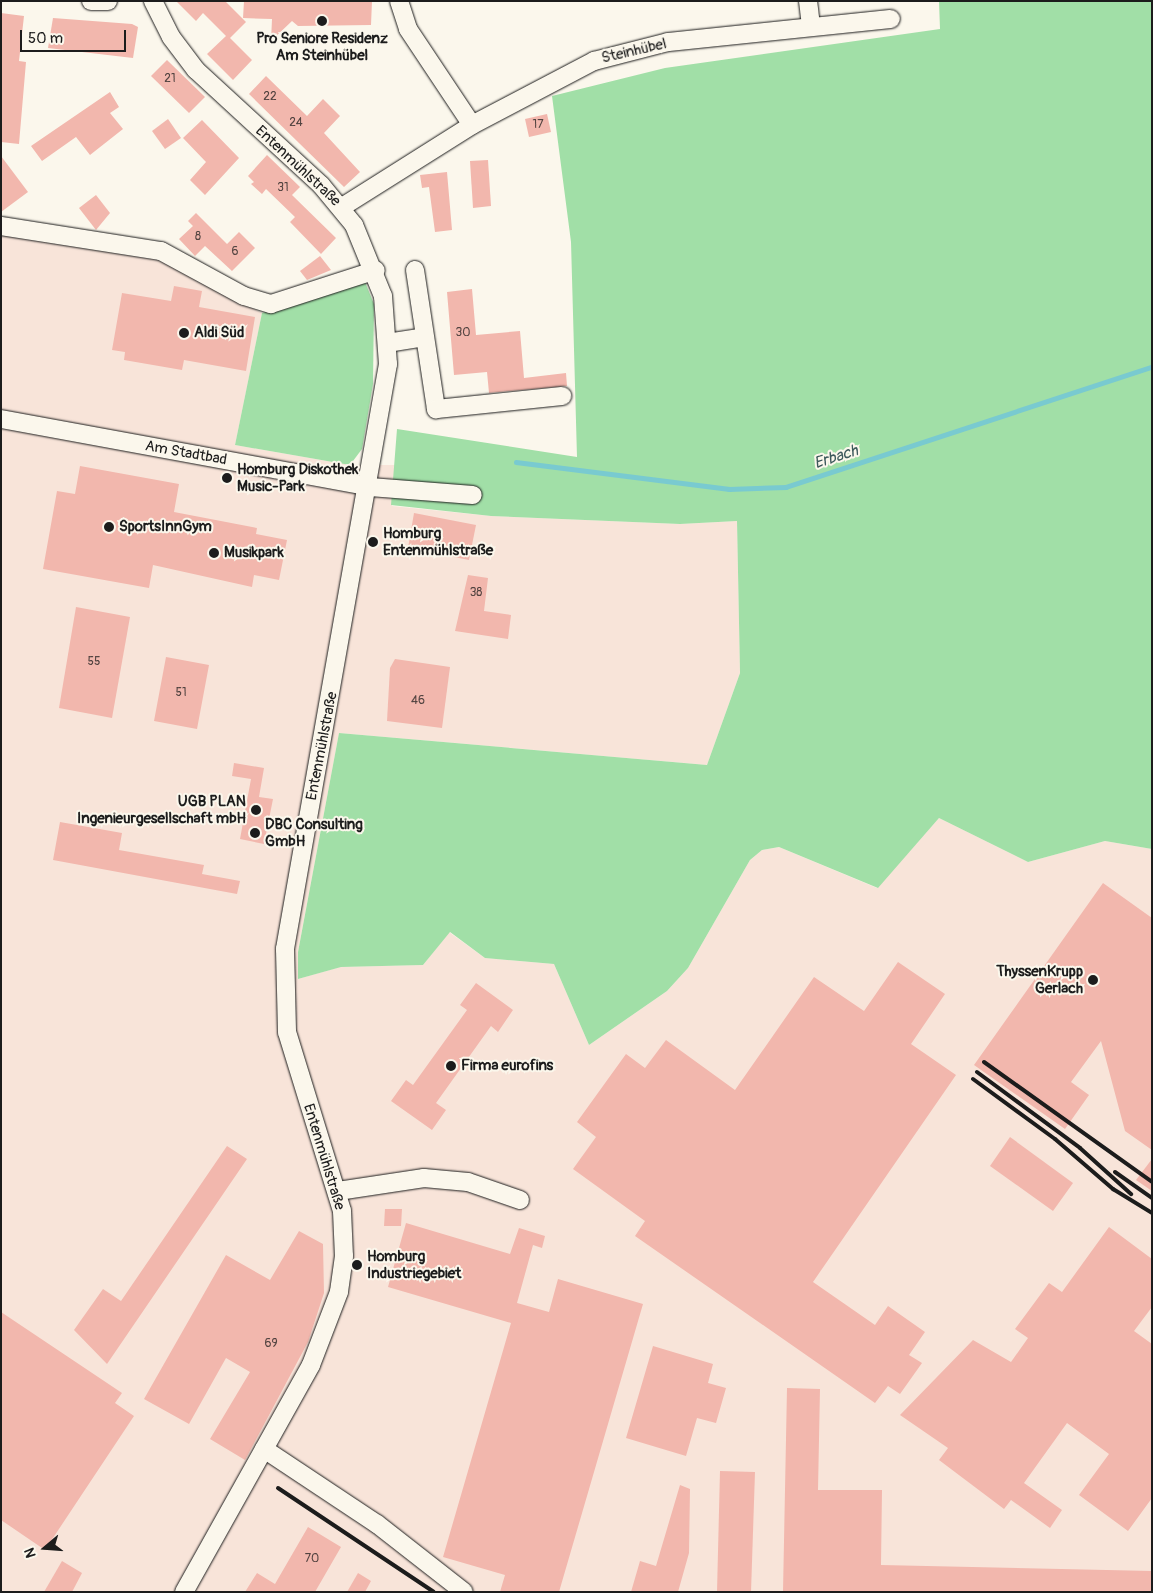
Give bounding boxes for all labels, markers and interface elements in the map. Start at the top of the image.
marker: Pro Seniore Residenz Am Steinhübel [316,15,328,27]
scale bar [22,20,129,52]
text: 50 m [28,29,63,48]
place label: Pro Seniore Residenz Am Steinhübel [256,29,388,64]
street label: Steinhübel [600,35,668,67]
house number: 21 [164,72,176,86]
house number: 22 [263,90,277,104]
house number: 24 [289,116,303,130]
house number: 17 [532,118,544,132]
street label: Entenmühlstraße [252,122,344,210]
house number: 31 [277,181,289,195]
house number: 8 [195,230,201,244]
house number: 6 [232,245,238,259]
place label: Aldi Süd [194,324,244,342]
house number: 30 [456,326,470,340]
marker: Aldi Süd [178,327,190,339]
street label: Am Stadtbad [144,437,228,469]
water label: Erbach [812,441,860,473]
place label: Homburg Diskothek Music-Park [237,460,358,495]
marker: Homburg Diskothek Music-Park [221,472,233,484]
place label: SportsInnGym [119,518,212,536]
marker: SportsInnGym [103,521,115,533]
place label: Homburg Entenmühlstraße [383,524,493,559]
marker: Homburg Entenmühlstraße [367,536,379,548]
place label: Musikpark [224,544,284,562]
marker: Musikpark [208,547,220,559]
house number: 38 [470,586,482,600]
house number: 55 [87,655,101,669]
house number: 51 [175,686,187,700]
street label: Entenmühlstraße [303,690,341,802]
house number: 46 [411,694,425,708]
place label: UGB PLAN Ingenieurgesellschaft mbH [77,792,246,827]
marker: UGB PLAN Ingenieurgesellschaft mbH [250,804,262,816]
place label: DBC Consulting GmbH [265,815,363,850]
marker: DBC Consulting GmbH [249,827,261,839]
place label: ThyssenKrupp Gerlach [996,962,1083,997]
marker: ThyssenKrupp Gerlach [1087,974,1099,986]
place label: Firma eurofins [461,1057,553,1075]
marker: Firma eurofins [445,1060,457,1072]
street label: Entenmühlstraße [299,1102,349,1212]
place label: Homburg Industriegebiet [367,1247,461,1282]
marker: Homburg Industriegebiet [351,1259,363,1271]
house number: 69 [264,1337,278,1351]
north arrow [20,1523,70,1573]
text: N [21,1546,40,1560]
house number: 70 [305,1552,319,1566]

